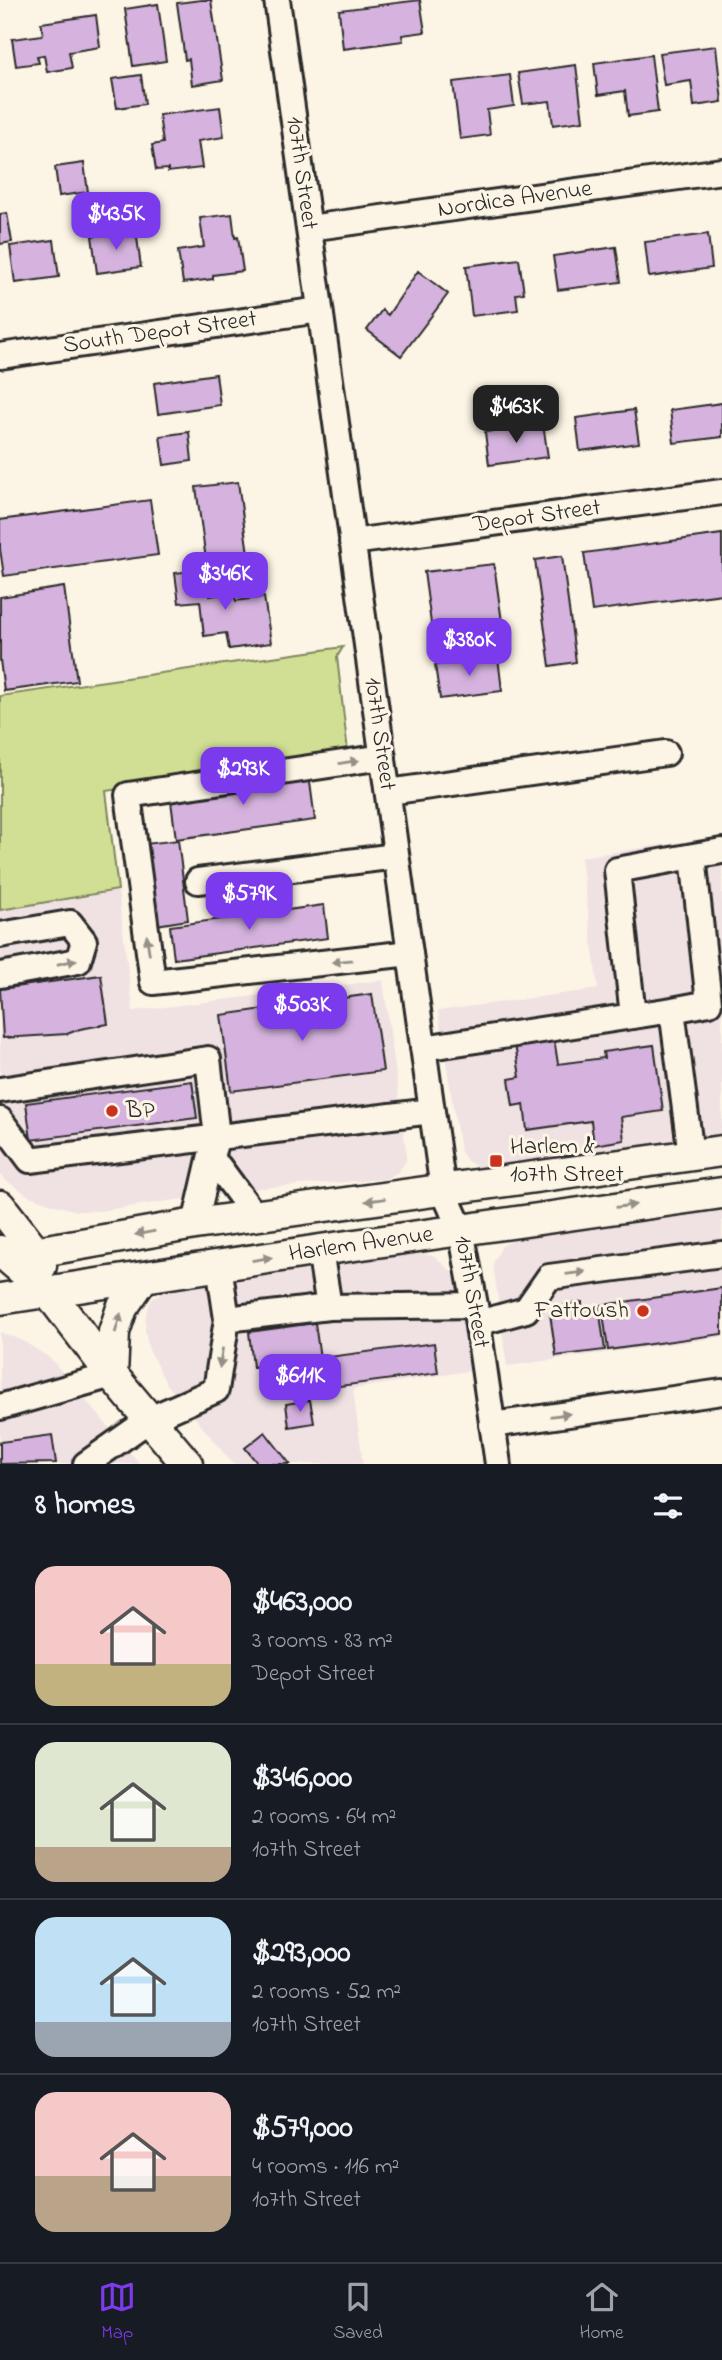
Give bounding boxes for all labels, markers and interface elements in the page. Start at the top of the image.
street label: 107th Street [276,114,326,232]
street label: Nordica Avenue [436,172,595,228]
pin: $435K [67,192,165,252]
text: $435K [87,198,145,231]
street label: South Depot Street [61,302,259,364]
pin: $463K [467,386,565,445]
text: $463K [489,391,543,424]
street label: Depot Street [470,491,603,543]
pin: $346K [176,552,274,612]
text: $346K [198,558,252,591]
pin: $380K [420,618,518,678]
text: $380K [442,624,496,657]
street label: 107th Street [354,675,404,793]
pin: $293K [194,748,292,807]
text: $293K [217,753,269,786]
one-way arrow [338,756,360,767]
pin: $579K [200,872,298,932]
text: $579K [222,878,276,911]
one-way arrow [142,934,153,956]
one-way arrow [331,955,353,966]
one-way arrow [56,957,78,968]
pin: $503K [253,984,351,1043]
text: $503K [273,989,331,1022]
place label: BP [125,1094,155,1129]
marker: BP [104,1103,120,1119]
place label: Harlem & 107th Street [510,1130,624,1193]
marker: Harlem & 107th Street [488,1153,504,1169]
one-way arrow [364,1194,386,1205]
one-way arrow [615,1201,637,1212]
street label: Harlem Avenue [287,1218,436,1272]
one-way arrow [134,1228,156,1239]
street label: 107th Street [444,1233,498,1351]
one-way arrow [251,1254,273,1265]
one-way arrow [565,1268,587,1279]
place label: Fattoush [534,1294,629,1329]
marker: Fattoush [635,1303,651,1319]
one-way arrow [113,1313,123,1334]
one-way arrow [215,1347,226,1369]
pin: $611K [251,1354,349,1414]
text: $611K [275,1360,325,1393]
one-way arrow [549,1410,571,1421]
text: 8 homes [35,1484,136,1528]
icon: filters [649,1487,687,1525]
text: $463,000 [252,1581,352,1625]
icon: home [91,1594,175,1678]
text: 3 rooms · 83 m² [252,1625,393,1658]
text: Depot Street [252,1658,375,1691]
text: $346,000 [252,1757,352,1801]
icon: home [91,1770,175,1854]
text: 2 rooms · 64 m² [252,1801,396,1834]
text: 107th Street [252,1834,361,1867]
text: $293,000 [252,1932,351,1976]
icon: home [91,1945,175,2029]
text: 2 rooms · 52 m² [252,1976,401,2009]
text: 107th Street [252,2009,361,2042]
text: $579,000 [252,2107,353,2151]
icon: home [91,2120,175,2204]
text: 4 rooms · 116 m² [252,2151,399,2184]
text: 107th Street [252,2184,361,2217]
tab: Map [98,2278,136,2347]
tab: Saved [333,2278,383,2347]
tab: Home [579,2278,624,2347]

